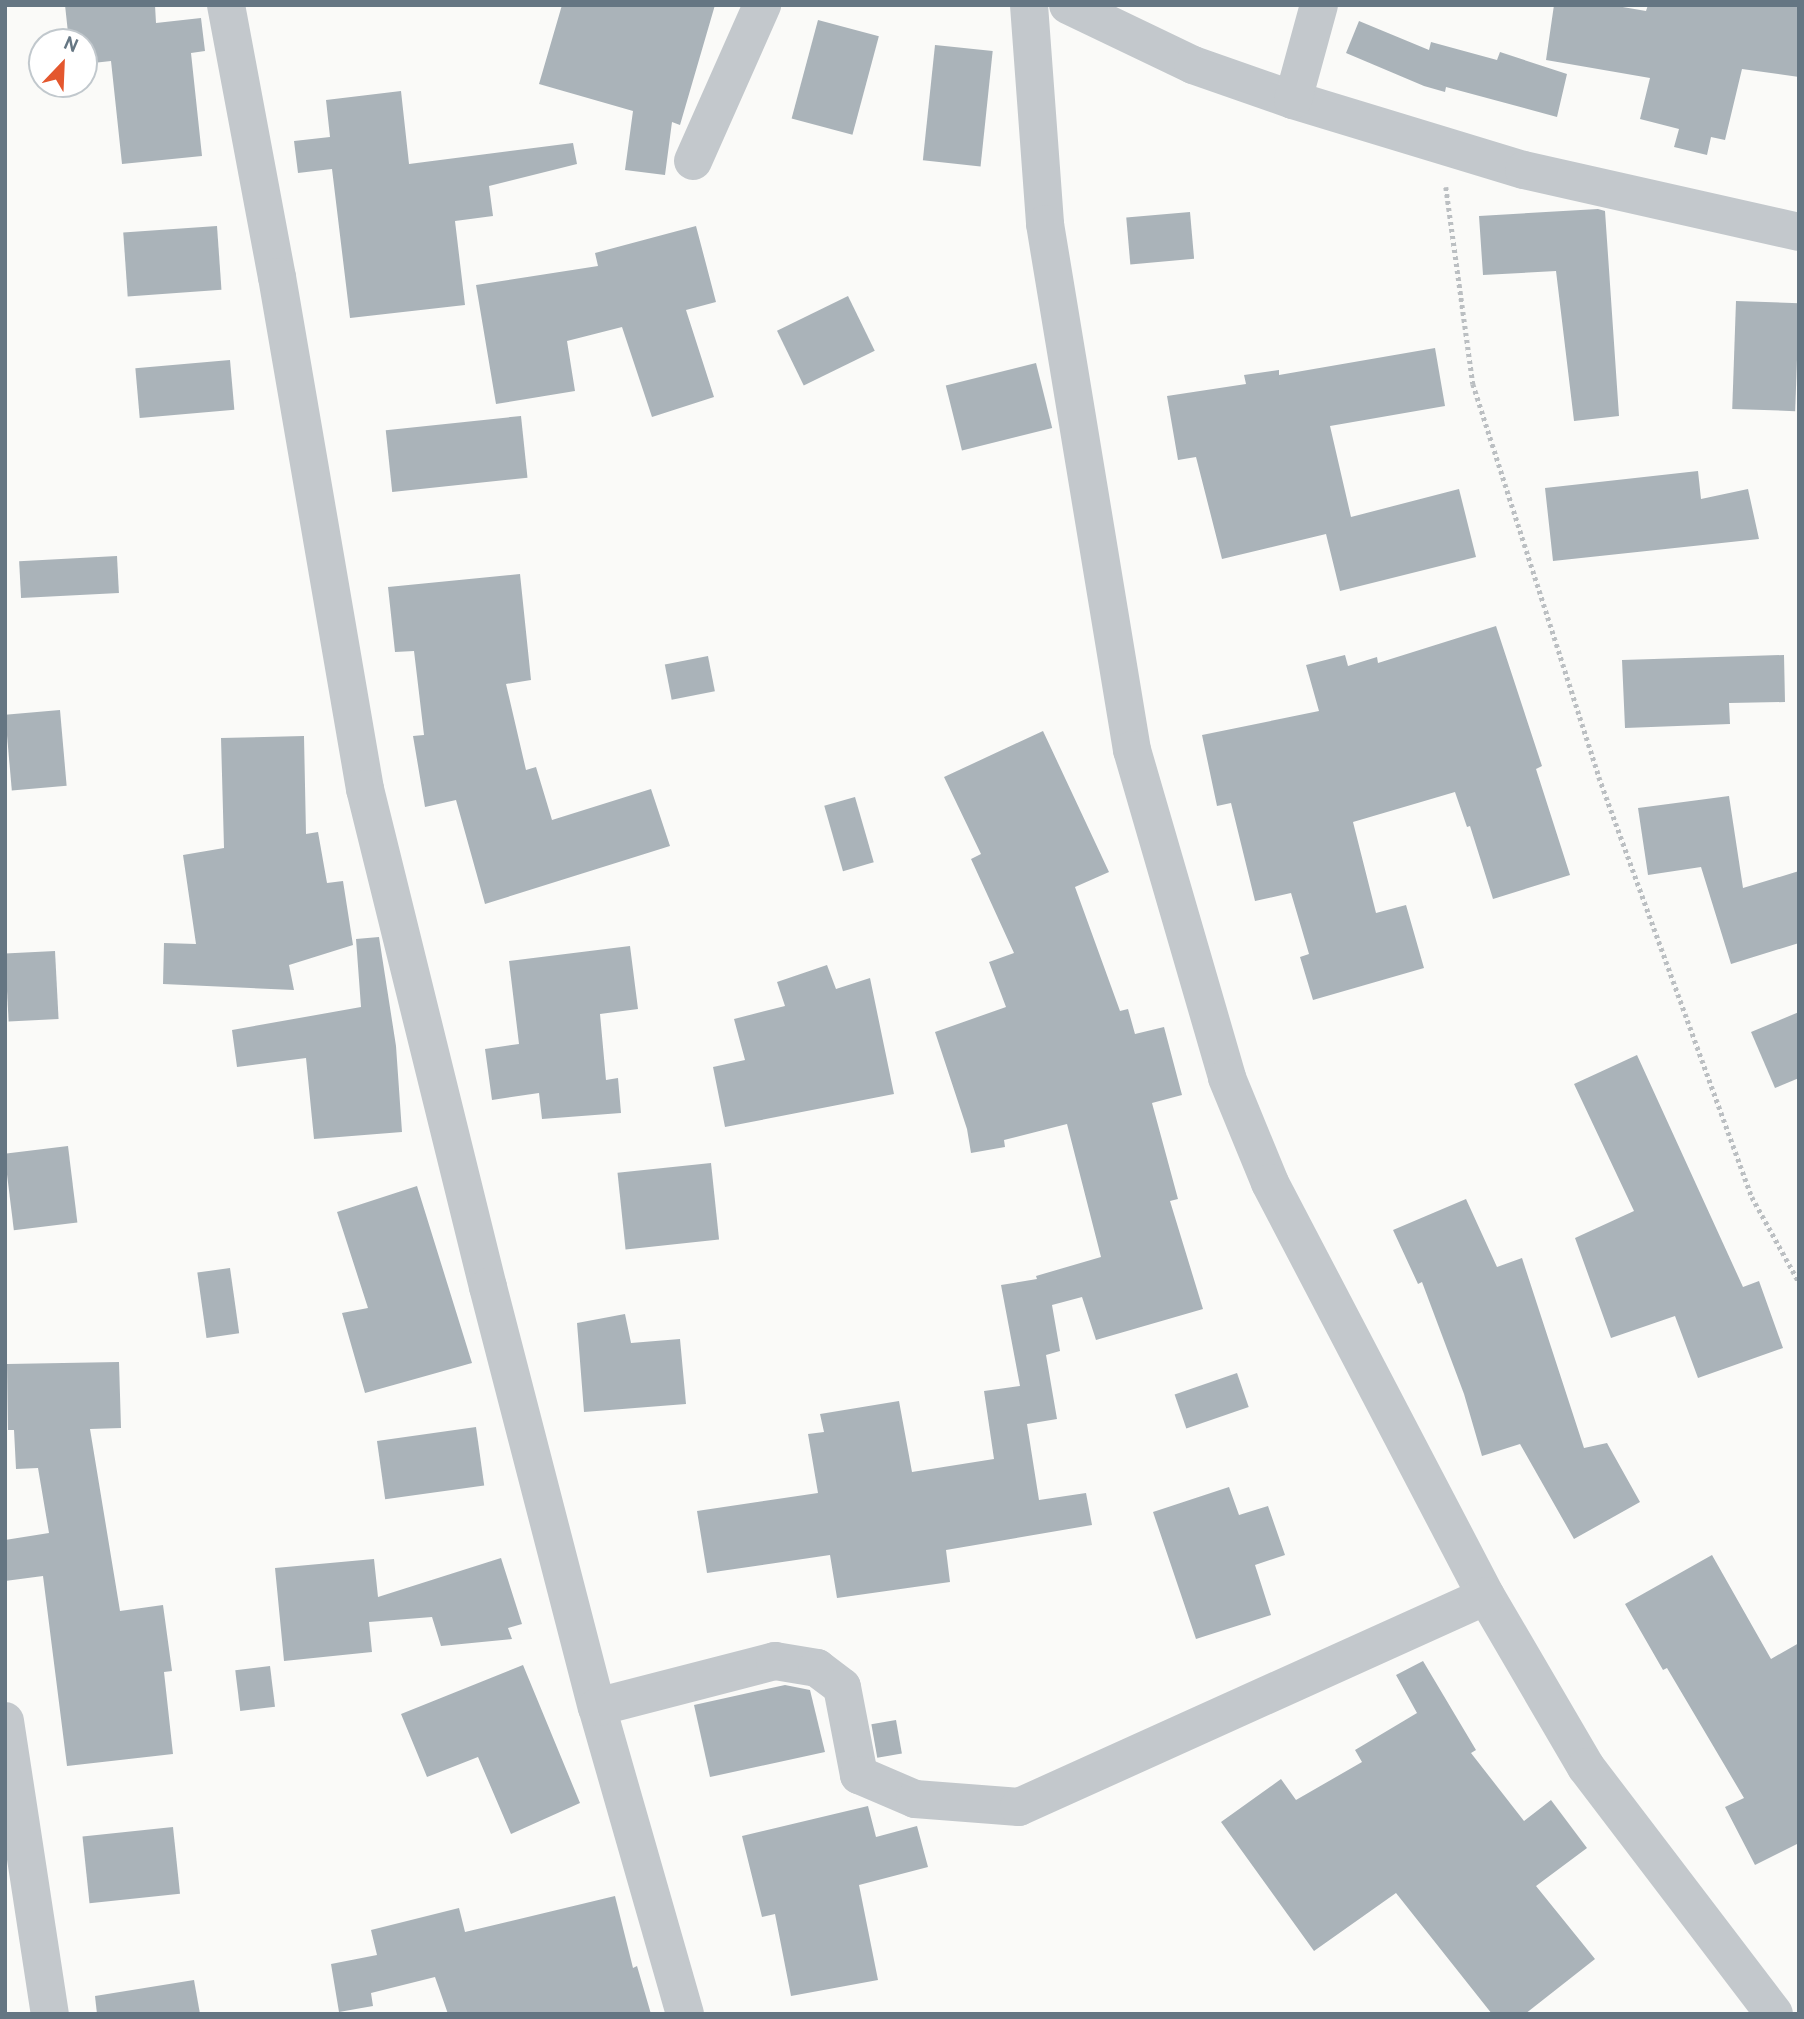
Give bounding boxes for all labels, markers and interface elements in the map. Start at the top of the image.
north arrow [28,28,98,98]
text: N [59,32,81,59]

